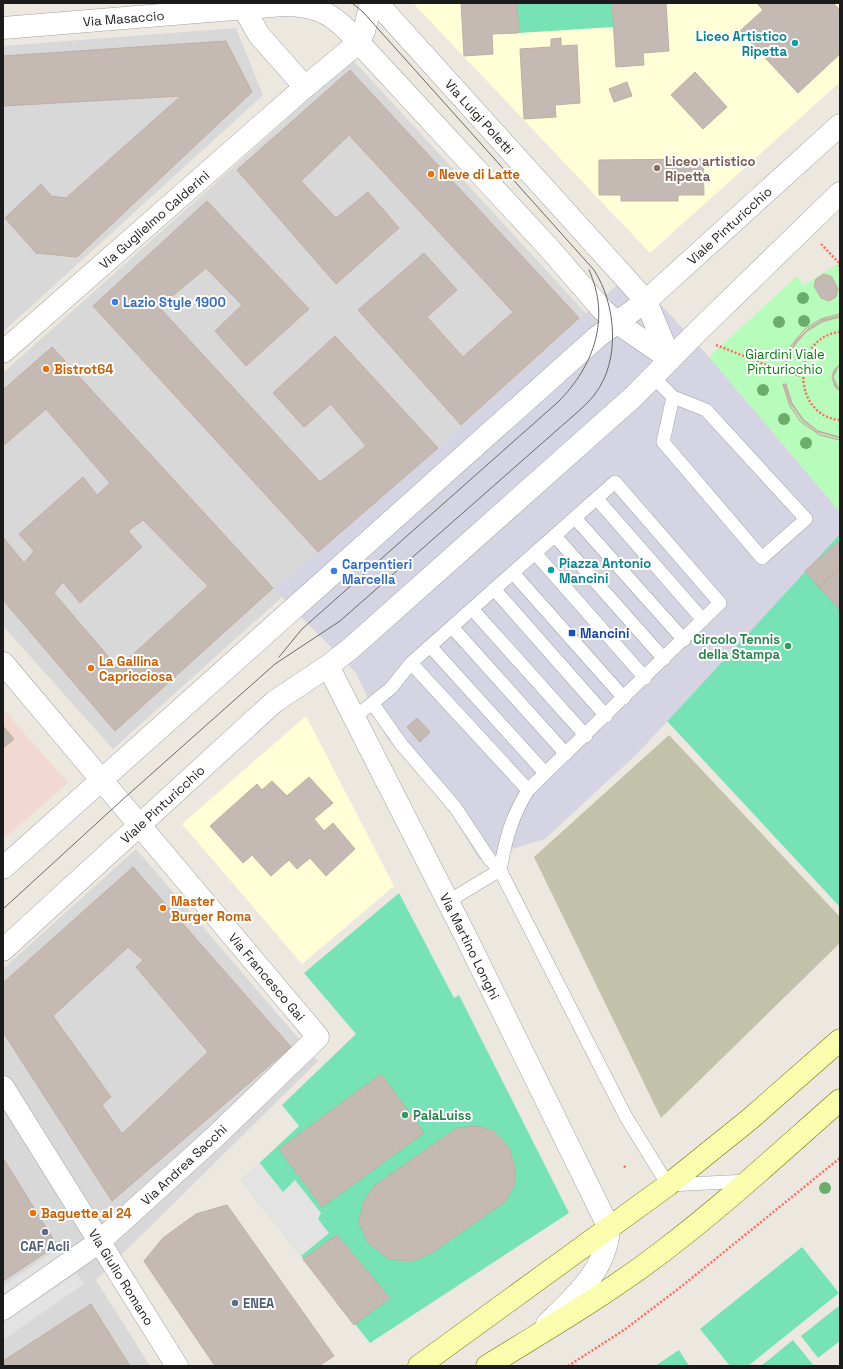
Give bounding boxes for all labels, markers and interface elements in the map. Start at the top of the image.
street label: Via Masaccio [82,6,165,30]
place label: Liceo Artistico Ripetta [696,28,787,60]
marker: Liceo Artistico Ripetta [790,38,800,48]
street label: Via Luigi Poletti [441,76,518,158]
place label: Liceo artistico Ripetta [665,153,756,185]
marker: Liceo artistico Ripetta [652,163,662,173]
street label: Via Guglielmo Calderini [95,166,213,272]
place label: Neve di Latte [439,166,520,183]
marker: Neve di Latte [426,169,436,179]
street label: Viale Pinturicchio [683,183,775,268]
place label: Lazio Style 1900 [123,294,226,311]
marker: Lazio Style 1900 [110,297,120,307]
park label: Giardini Viale Pinturicchio [745,346,825,378]
place label: Bistrot64 [54,361,114,378]
marker: Bistrot64 [41,364,51,374]
place label: Piazza Antonio Mancini [559,555,651,587]
place label: Carpentieri Marcella [342,556,412,588]
marker: Piazza Antonio Mancini [546,565,556,575]
marker: Carpentieri Marcella [329,566,339,576]
place label: Mancini [580,625,630,642]
marker: Mancini [567,628,577,638]
place label: Circolo Tennis della Stampa [693,631,780,663]
marker: Circolo Tennis della Stampa [783,641,793,651]
place label: La Gallina Capricciosa [99,653,173,685]
marker: La Gallina Capricciosa [86,663,96,673]
street label: Viale Pinturicchio [117,761,208,847]
street label: Via Martino Longhi [436,890,504,1002]
place label: Master Burger Roma [171,893,252,925]
marker: Master Burger Roma [158,903,168,913]
street label: Via Francesco Gai [225,929,309,1024]
place label: PalaLuiss [413,1107,472,1124]
marker: PalaLuiss [400,1110,410,1120]
street label: Via Andrea Sacchi [137,1121,231,1209]
place label: Baguette al 24 [41,1205,132,1222]
marker: Baguette al 24 [28,1208,38,1218]
street label: Via Giulio Romano [85,1226,158,1328]
marker: CAF Acli [40,1227,50,1237]
place label: CAF Acli [20,1238,70,1255]
place label: ENEA [243,1295,275,1312]
marker: ENEA [230,1298,240,1308]

